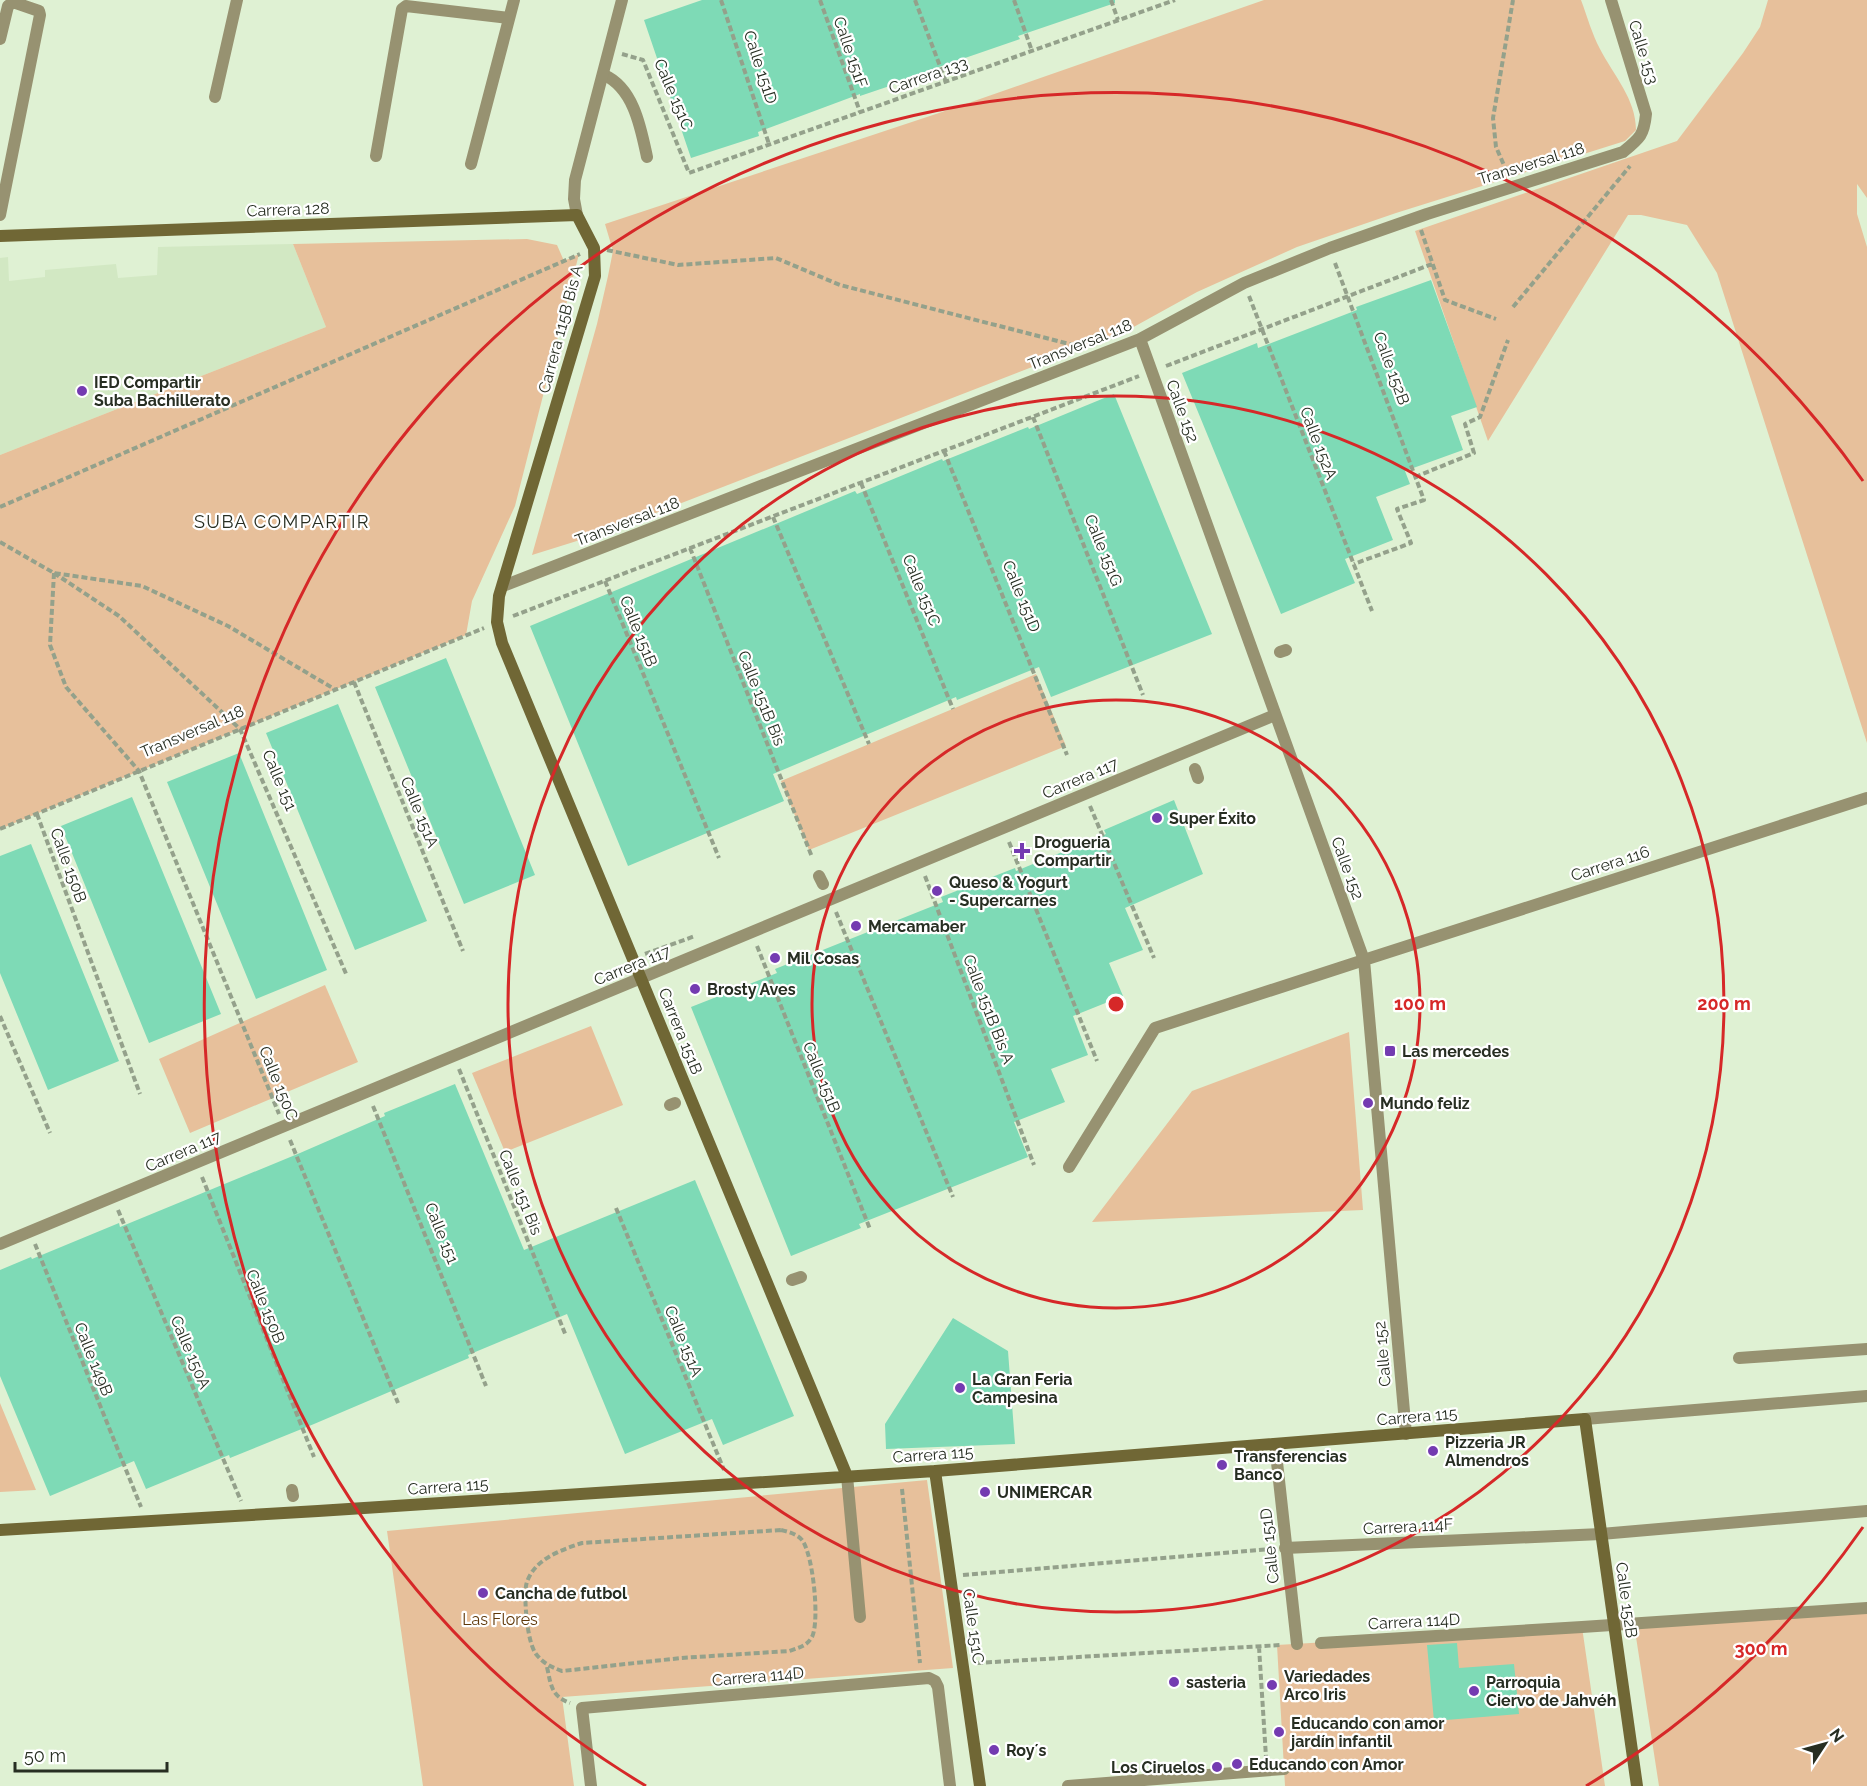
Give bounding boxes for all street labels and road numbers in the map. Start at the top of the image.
street label: Calle 151F [830,14,872,90]
street label: Calle 153 [1625,18,1662,86]
street label: Calle 151D [740,28,781,106]
street label: Carrera 133 [886,53,970,98]
street label: Calle 151C [650,56,697,133]
street label: Transversal 118 [1476,138,1587,189]
street label: Carrera 128 [246,199,330,220]
street label: Carrera 115B Bis A [534,263,587,395]
street label: Transversal 118 [1025,315,1135,374]
street label: Calle 152B [1370,329,1414,407]
street label: Calle 152 [1162,377,1203,445]
street label: Calle 152A [1296,404,1341,483]
street label: Transversal 118 [572,493,682,550]
street label: Calle 151G [1081,512,1127,589]
street label: Calle 151C [899,552,944,629]
street label: Calle 151D [999,558,1045,635]
street label: Calle 151B [616,593,661,669]
street label: Calle 151B Bis [734,648,789,749]
street label: Transversal 118 [138,701,247,762]
street label: Calle 151 [258,747,301,814]
street label: Carrera 117 [1039,754,1121,803]
street label: Calle 151A [397,774,442,851]
street label: Calle 150B [46,825,91,905]
street label: Calle 152 [1327,834,1368,902]
street label: Carrera 116 [1568,842,1652,885]
street label: Carrera 117 [591,941,674,989]
street label: Calle 151B Bis A [959,952,1018,1067]
street label: Carrera 151B [655,985,706,1077]
street label: Calle 151B [799,1039,844,1115]
street label: Calle 150C [255,1043,302,1123]
street label: Carrera 117 [142,1127,224,1176]
street label: Calle 151 Bis [495,1147,546,1238]
street label: Calle 151 [421,1200,462,1267]
street label: Calle 150B [242,1267,289,1346]
street label: Calle 151A [661,1303,706,1380]
street label: Calle 150A [167,1313,215,1392]
street label: Calle 149B [70,1320,117,1399]
street label: Calle 152 [1370,1320,1395,1388]
street label: Carrera 115 [1376,1403,1458,1429]
street label: Carrera 115 [892,1442,974,1467]
street label: Carrera 115 [407,1474,489,1499]
street label: Calle 151D [1256,1507,1283,1585]
street label: Carrera 114F [1362,1515,1454,1538]
street label: Calle 152B [1612,1561,1641,1639]
street label: Calle 151C [959,1587,988,1665]
street label: Carrera 114D [1367,1610,1461,1633]
street label: Carrera 114D [711,1663,805,1690]

